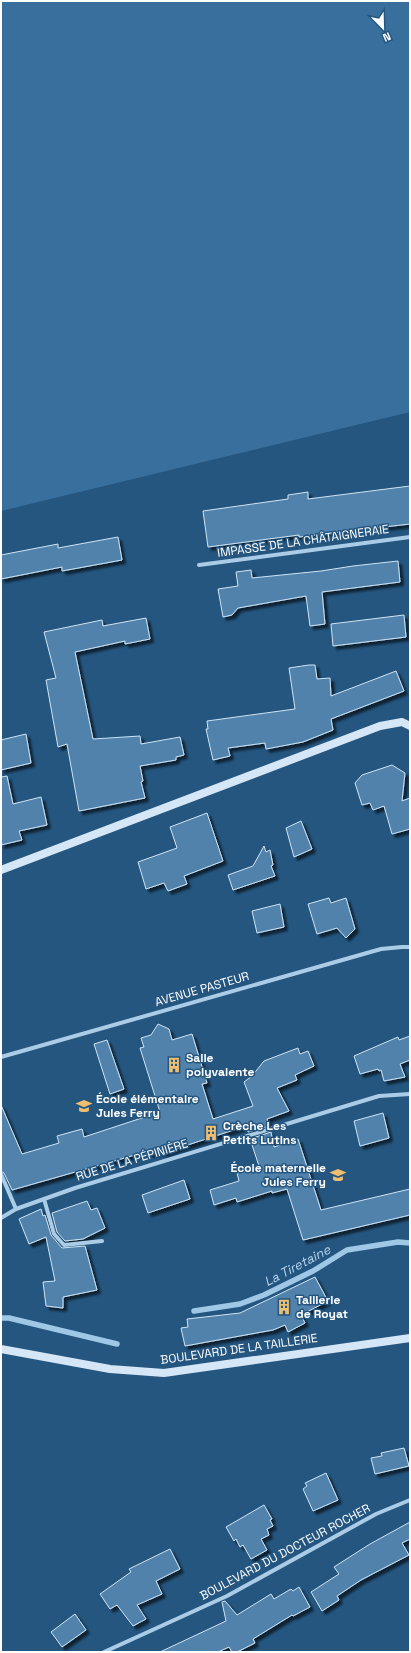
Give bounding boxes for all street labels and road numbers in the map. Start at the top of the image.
street label: IMPASSE DE LA CHÂTAIGNERAIE [216,521,390,561]
street label: AVENUE PASTEUR [153,968,251,1010]
street label: RUE DE LA PÉPINIÈRE [74,1135,190,1185]
street label: BOULEVARD DE LA TAILLERIE [159,1330,319,1368]
street label: BOULEVARD DU DOCTEUR ROCHER [197,1500,373,1604]

